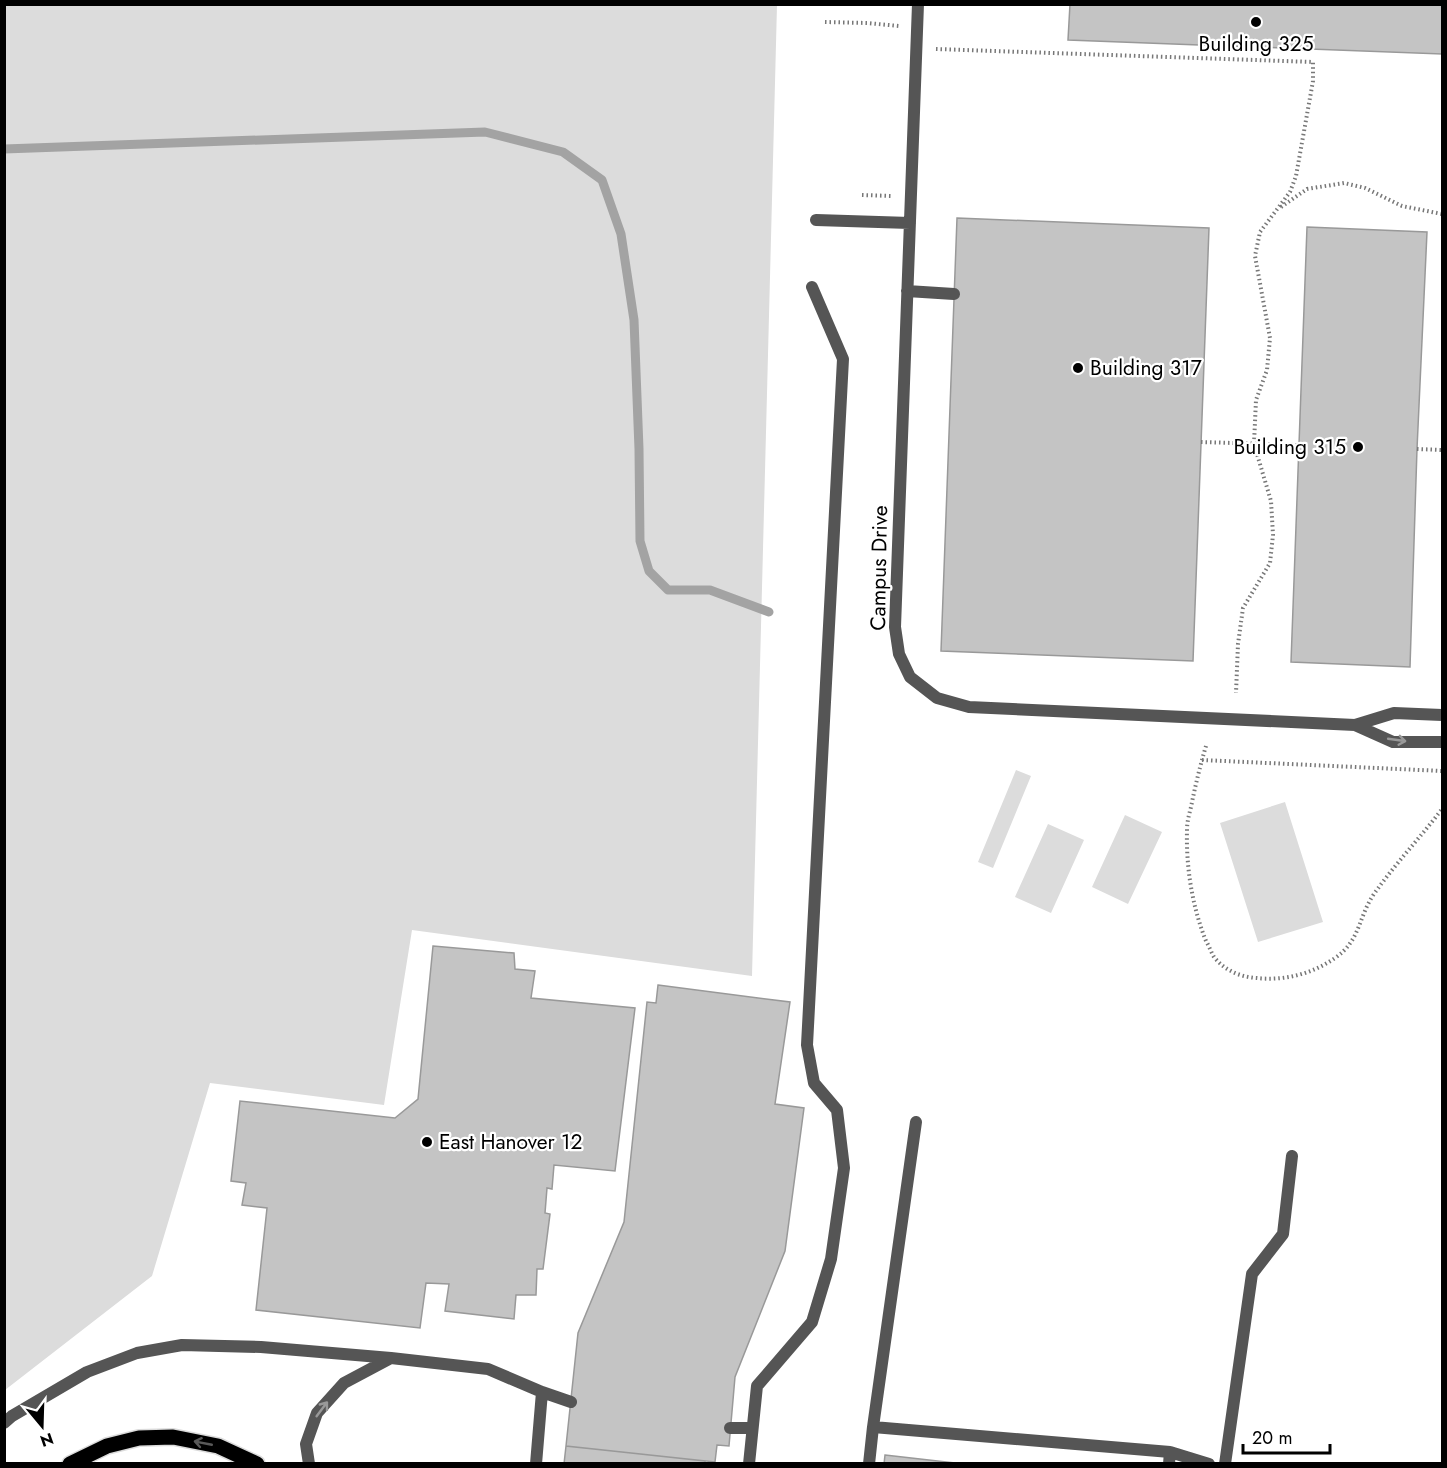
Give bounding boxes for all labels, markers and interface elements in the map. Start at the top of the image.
marker: Building 325 [1249,15,1263,29]
place label: Building 325 [1198,29,1314,59]
place label: Building 317 [1090,353,1202,383]
marker: Building 317 [1071,361,1085,375]
place label: Building 315 [1233,432,1346,462]
marker: Building 315 [1351,440,1365,454]
street label: Campus Drive [863,505,895,631]
one-way arrow [1387,735,1407,746]
place label: East Hanover 12 [439,1127,582,1157]
marker: East Hanover 12 [420,1135,434,1149]
north arrow [12,1396,72,1456]
one-way arrow [315,1401,328,1417]
scale bar [1243,1417,1330,1455]
text: 20 m [1252,1425,1292,1451]
text: N [37,1427,56,1453]
one-way arrow [193,1437,213,1448]

